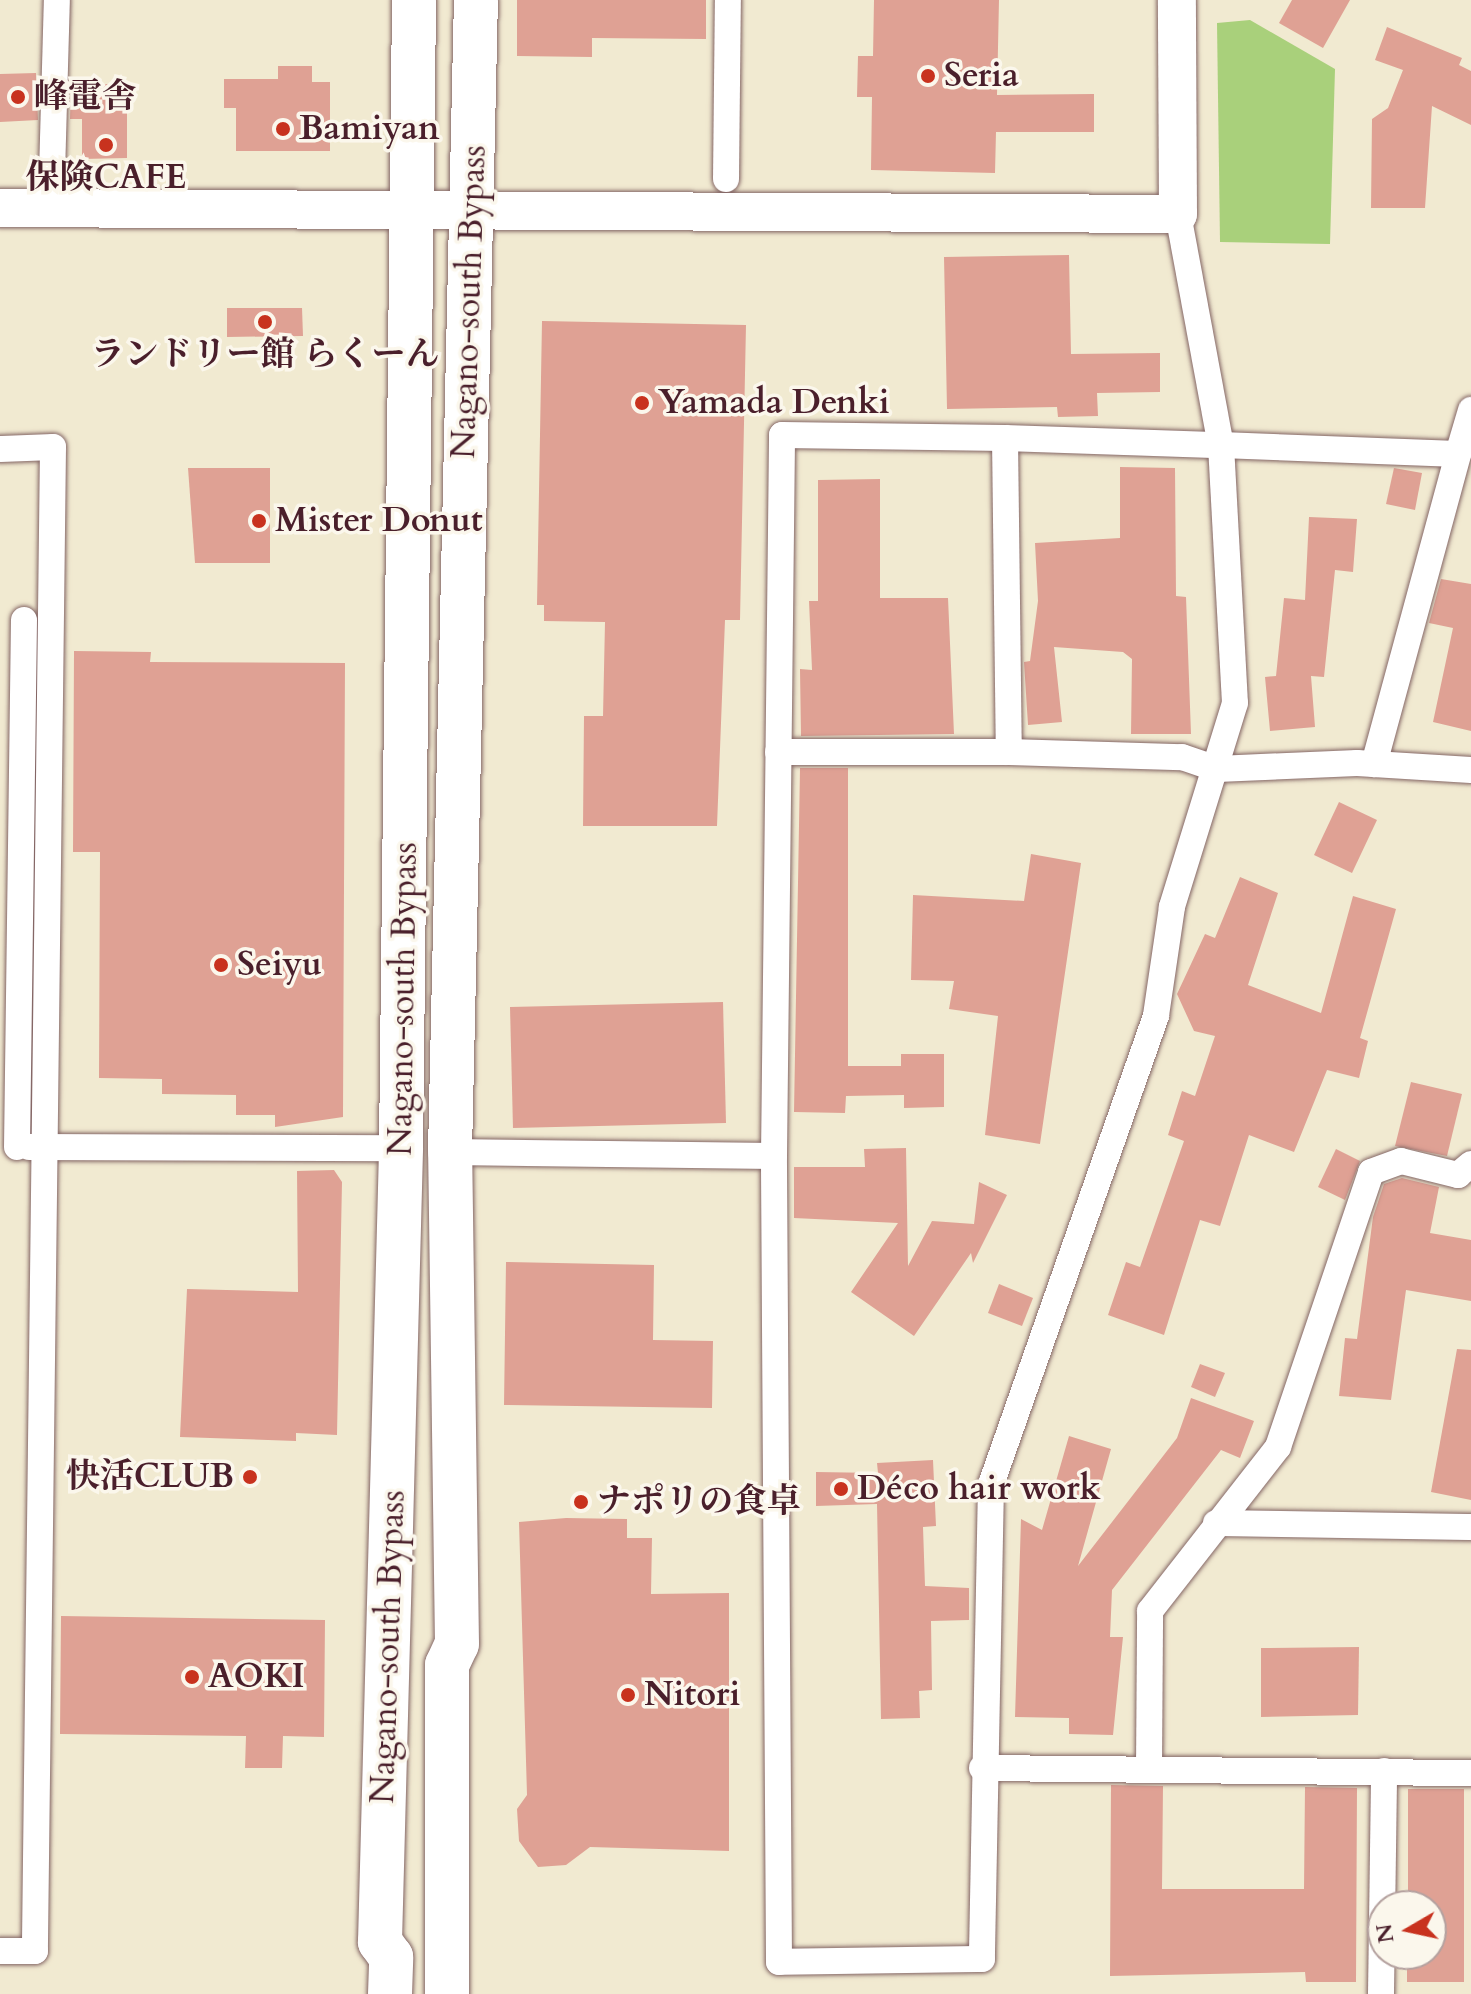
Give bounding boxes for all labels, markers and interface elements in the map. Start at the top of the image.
place label: Seria [944,56,1019,96]
marker: Seria [919,67,937,85]
place label: 峰電舎 [34,77,136,117]
marker: 峰電舎 [9,88,27,106]
place label: Bamiyan [299,109,440,149]
marker: Bamiyan [274,120,292,138]
marker: 保険CAFE [97,136,115,154]
street label: Nagano-south Bypass [443,144,495,460]
place label: 保険CAFE [26,158,186,198]
marker: ランドリー館 らくーん [256,313,274,331]
place label: ランドリー館 らくーん [90,335,440,375]
place label: Yamada Denki [658,383,890,423]
marker: Yamada Denki [633,394,651,412]
place label: Mister Donut [275,501,483,541]
marker: Mister Donut [250,512,268,530]
street label: Nagano-south Bypass [380,842,426,1156]
place label: Seiyu [237,945,322,985]
marker: Seiyu [212,956,230,974]
place label: 快活CLUB [66,1457,234,1497]
marker: 快活CLUB [241,1468,259,1486]
place label: Déco hair work [857,1469,1101,1509]
marker: Déco hair work [832,1480,850,1498]
place label: ナポリの食卓 [597,1482,801,1522]
street label: Nagano-south Bypass [362,1489,414,1805]
marker: ナポリの食卓 [572,1493,590,1511]
place label: AOKI [208,1657,305,1697]
marker: AOKI [183,1668,201,1686]
place label: Nitori [644,1675,740,1715]
marker: Nitori [619,1686,637,1704]
north arrow [1367,1890,1447,1970]
text: N [1369,1922,1402,1945]

